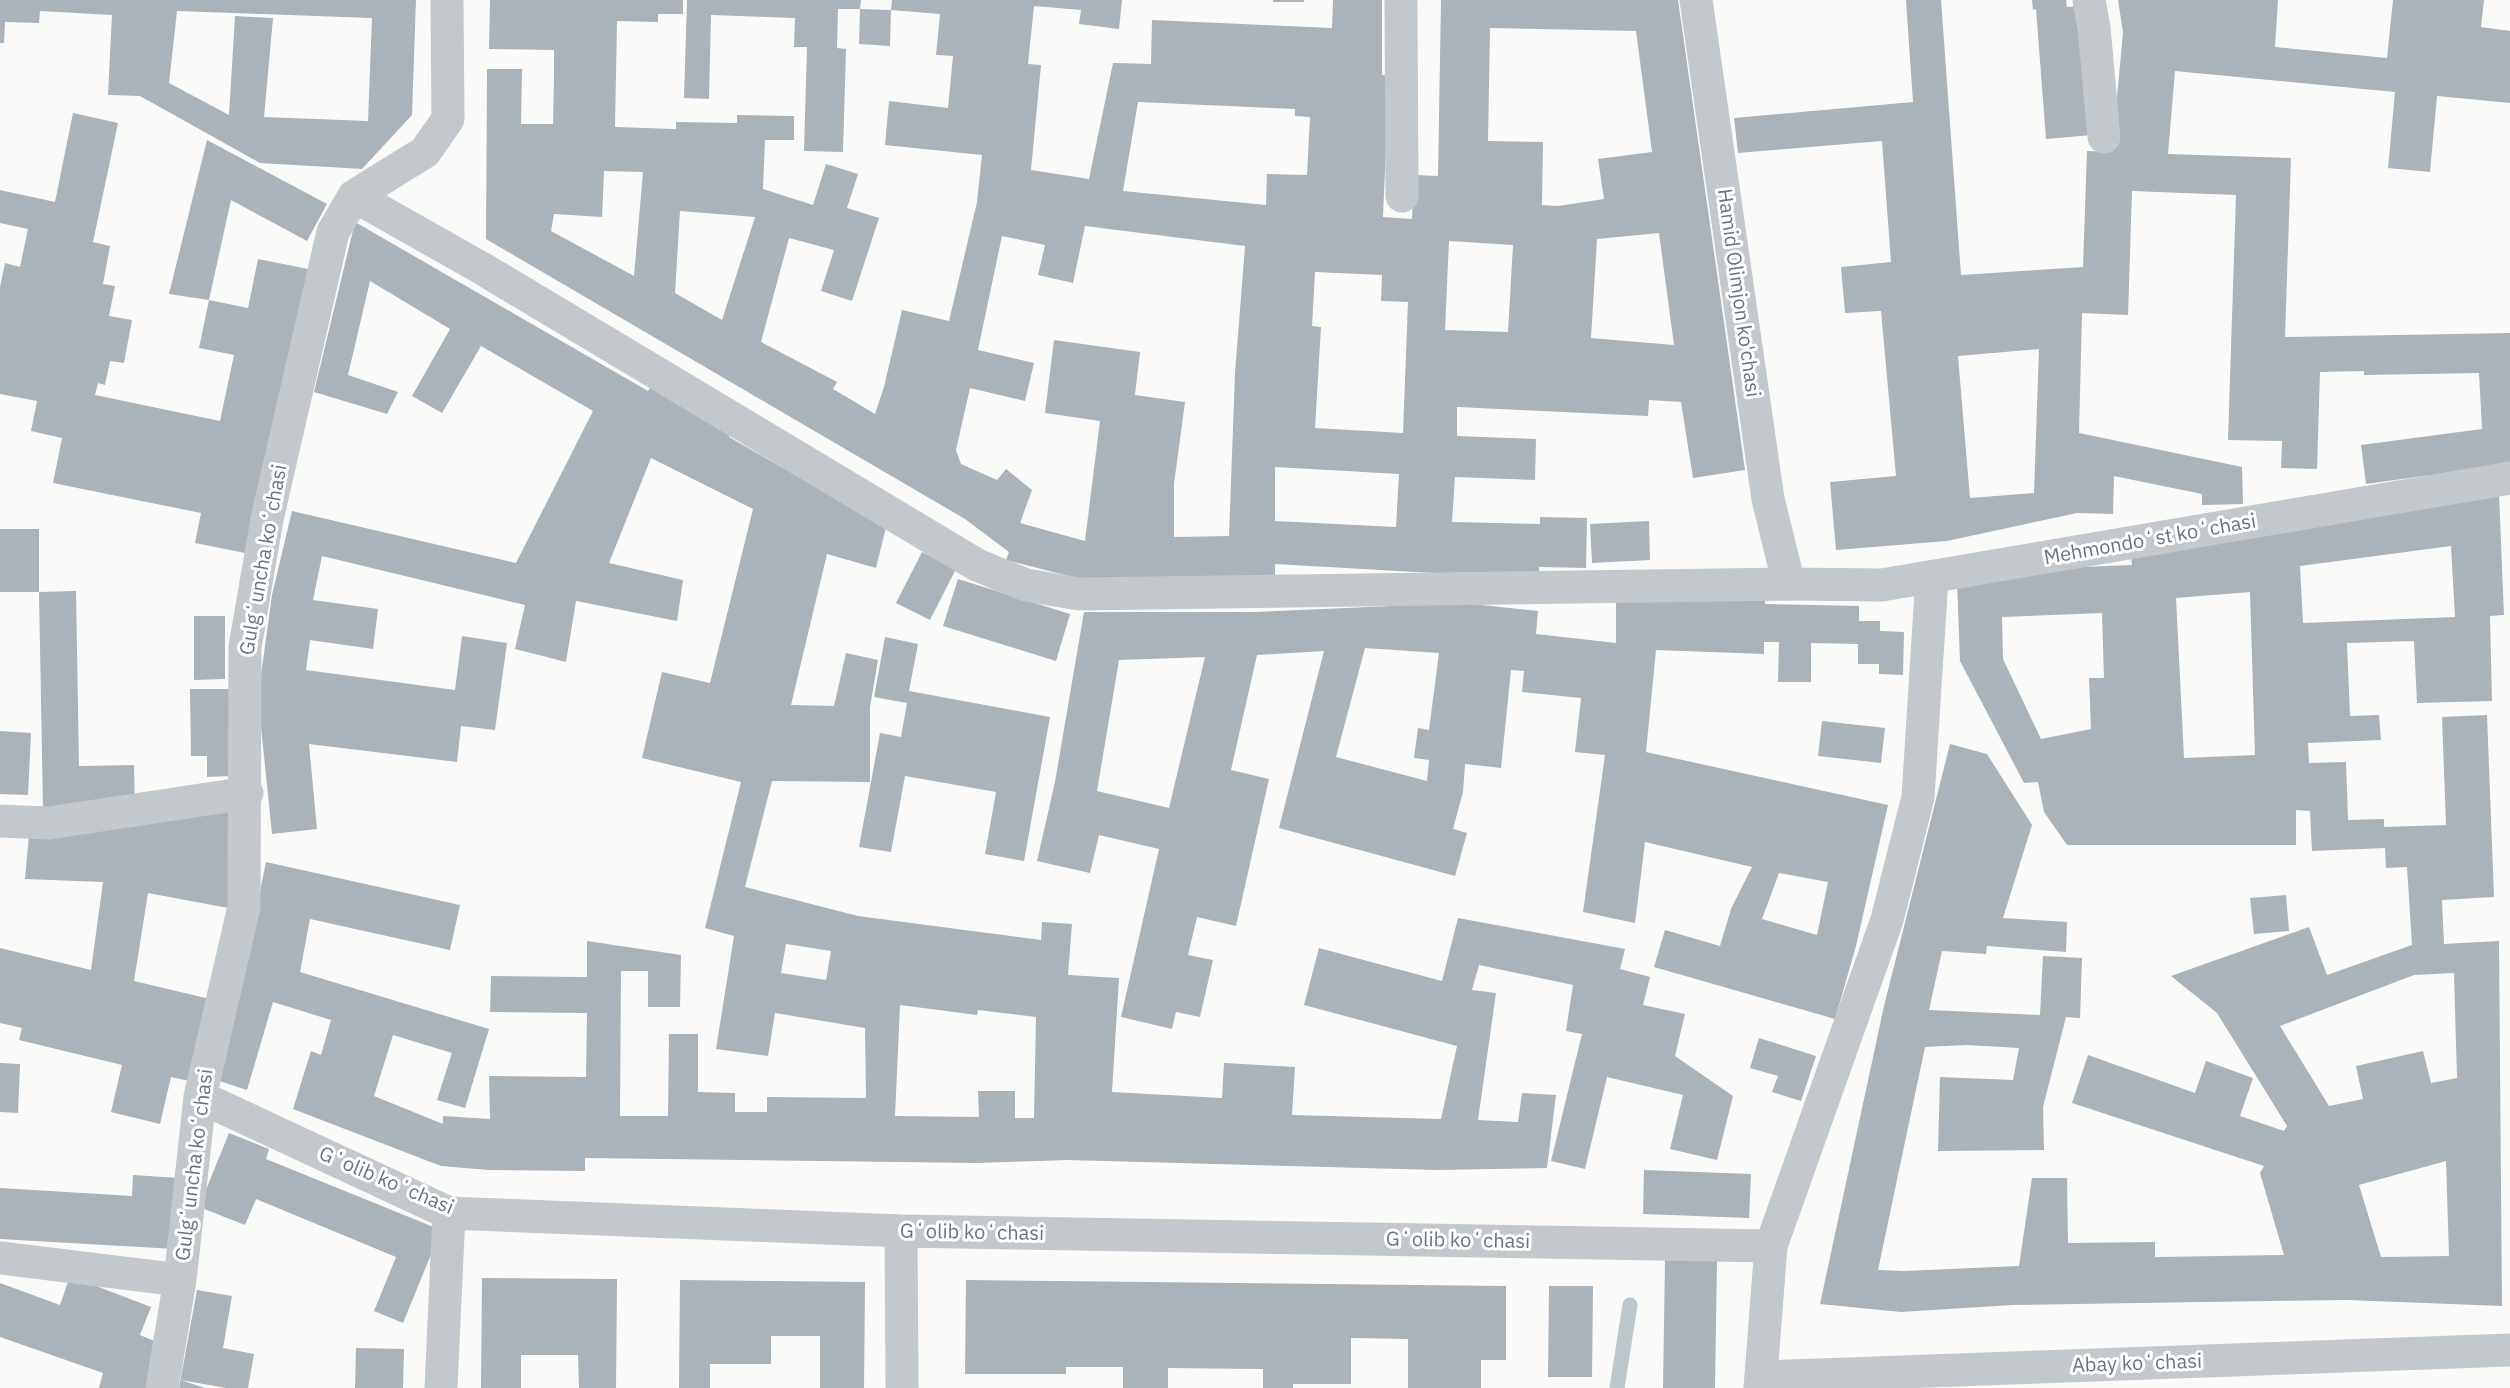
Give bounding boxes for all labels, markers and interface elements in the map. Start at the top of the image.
street label: Hamid Olimjon ko'chasi [1711,187,1765,399]
street label: Gulgʻuncha koʻchasi [235,463,293,657]
street label: Mehmondoʻst koʻchasi [2042,510,2258,570]
street label: Gulgʻuncha koʻchasi [171,1068,219,1262]
street label: Gʻolib koʻchasi [315,1142,457,1220]
street label: Gʻolib koʻchasi [900,1220,1044,1246]
street label: Gʻolib koʻchasi [1386,1228,1530,1254]
street label: Abay koʻchasi [2072,1350,2202,1378]

